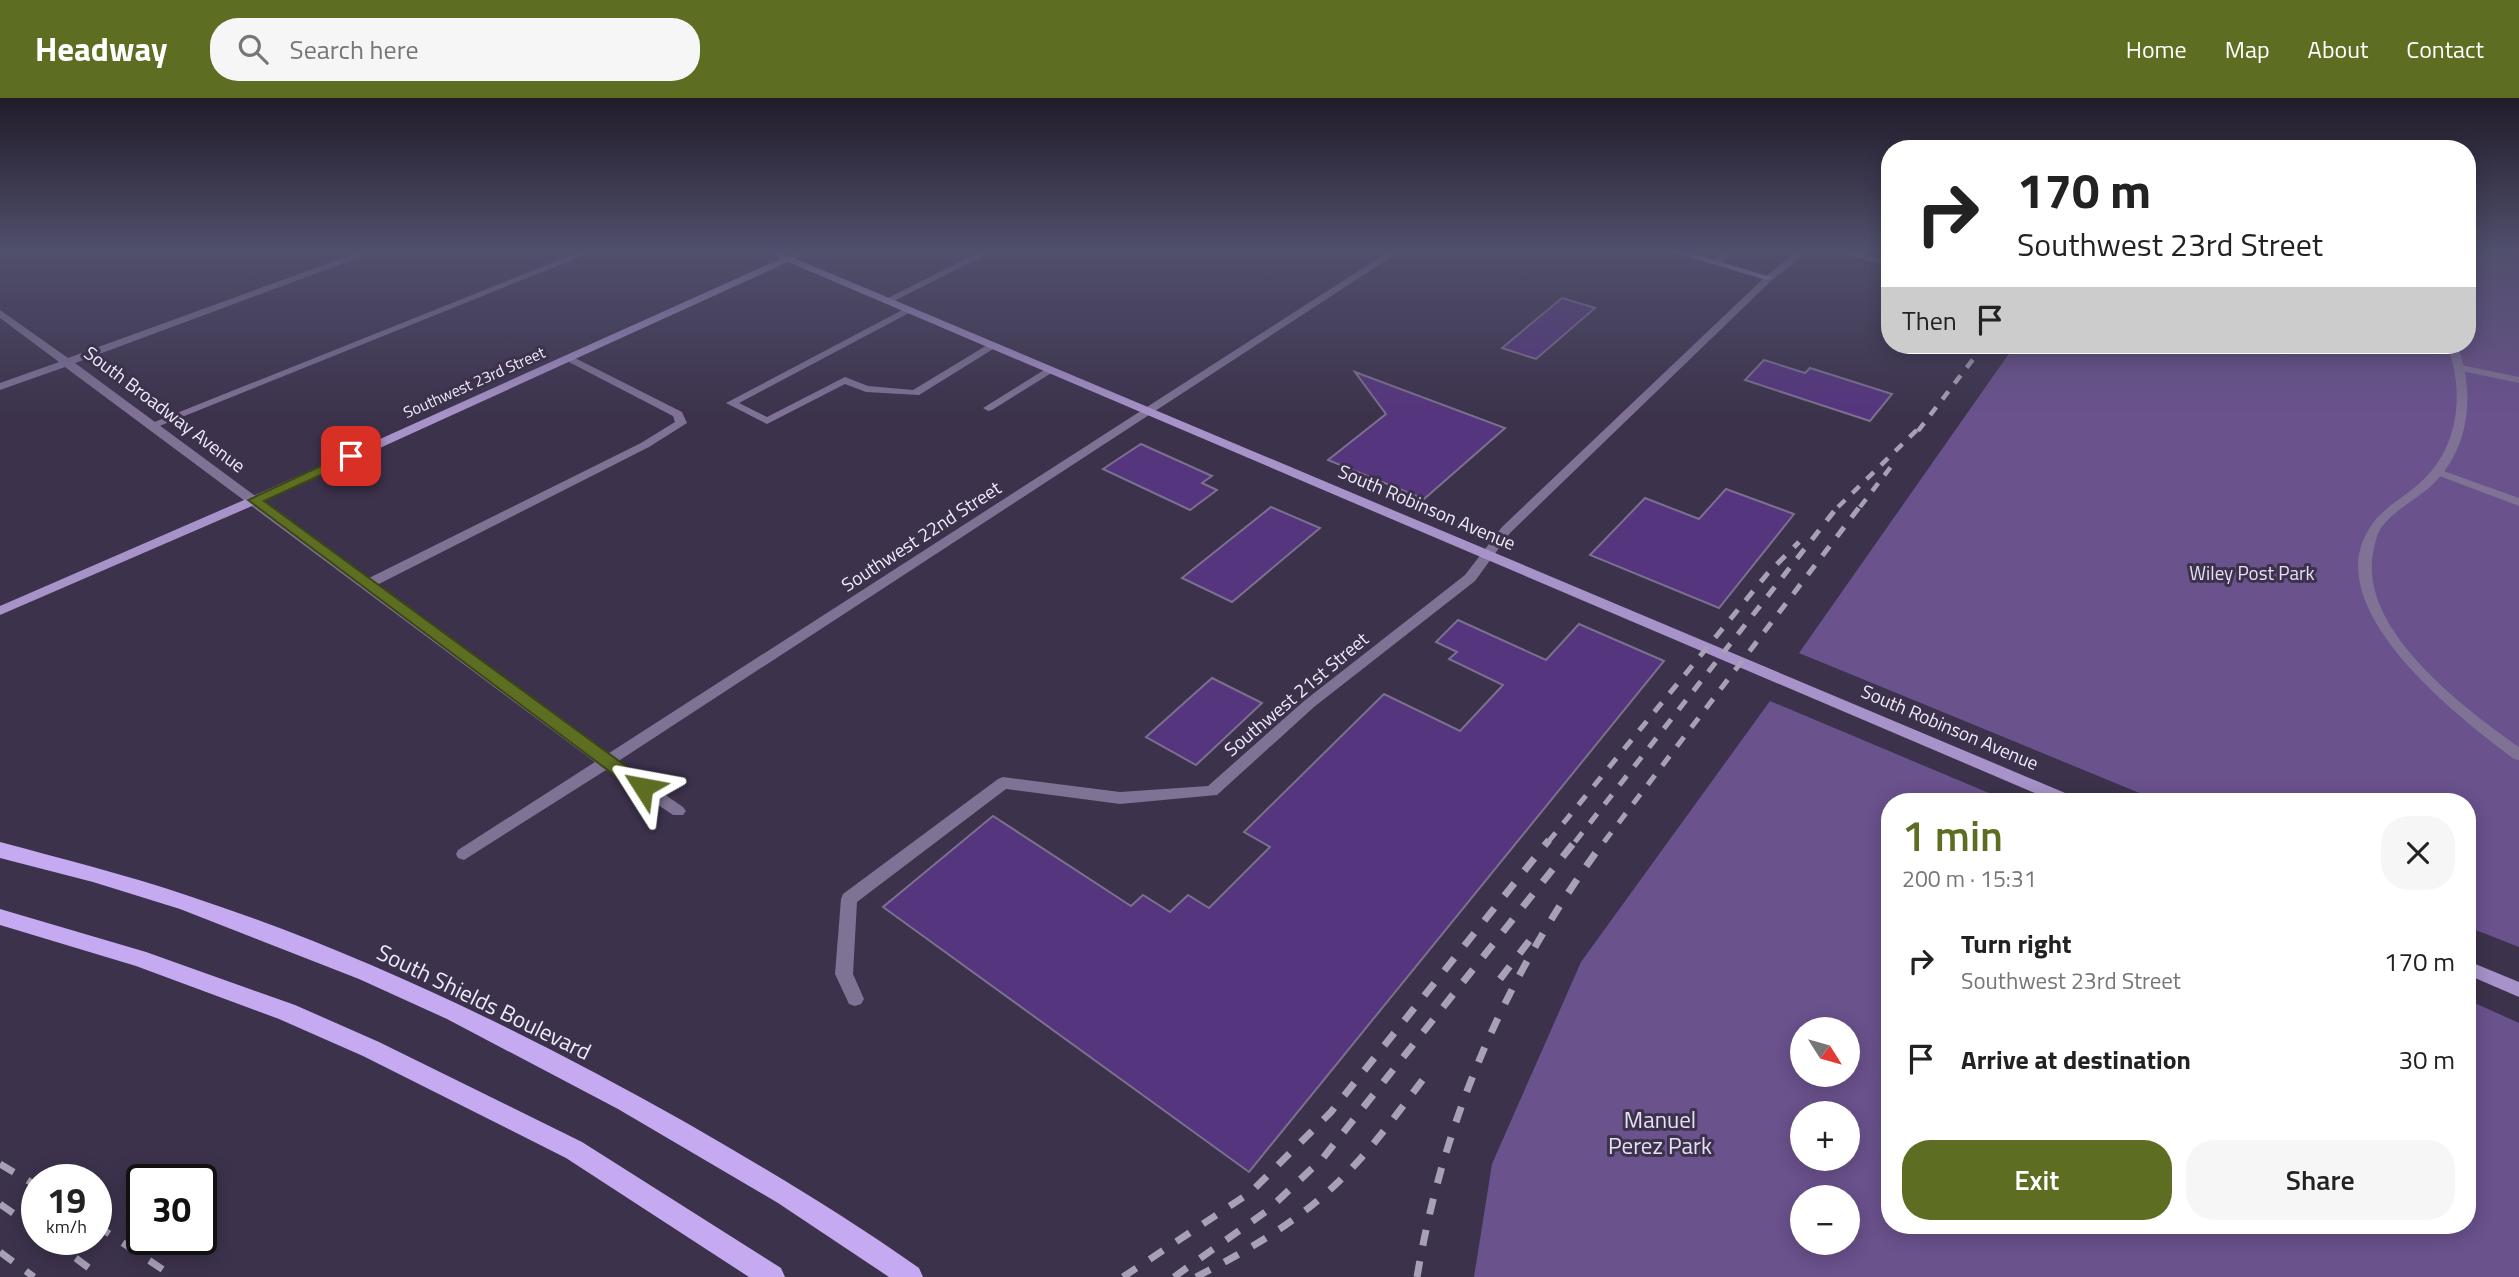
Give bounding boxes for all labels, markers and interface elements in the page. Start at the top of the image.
search box [210,18,700,81]
text: Headway [35,24,168,74]
icon: search [234,30,272,68]
text: Search here [290,30,419,69]
text: Home [2126,31,2187,67]
text: Map [2225,31,2270,67]
text: About [2308,31,2368,67]
text: Contact [2406,31,2484,67]
text: 170 m [2017,152,2151,227]
icon: right [1902,168,1993,259]
text: Southwest 23rd Street [2017,220,2323,268]
text: Then [1902,301,1957,340]
icon: arrive [1971,301,2009,339]
street label: South Broadway Avenue [78,338,252,479]
street label: Southwest 23rd Street [399,340,549,424]
pin [321,426,381,486]
icon: arrive [332,437,370,475]
street label: South Robinson Avenue [1334,456,1520,557]
street label: Southwest 22nd Street [835,473,1007,598]
park label: Wiley Post Park [2189,558,2315,587]
street label: Southwest 21st Street [1217,624,1375,763]
street label: South Robinson Avenue [1857,676,2043,777]
position arrow [606,750,680,824]
text: 1 min [1902,803,2003,867]
button: close [2381,816,2455,890]
text: 200 m · 15:31 [1902,861,2037,896]
text: Turn right [1961,924,2072,963]
street label: South Shields Boulevard [371,934,597,1069]
icon: right [1902,942,1940,980]
text: 170 m [2384,942,2455,981]
text: Southwest 23rd Street [1961,963,2181,998]
north arrow [1790,1017,1860,1087]
map controls [1790,1017,1860,1255]
icon: arrive [1902,1040,1940,1078]
text: Arrive at destination [1961,1040,2191,1079]
text: 30 m [2398,1040,2455,1079]
button: + [1790,1101,1860,1171]
park label: Manuel Perez Park [1608,1102,1712,1163]
button: Exit [1902,1140,2172,1220]
button: Share [2186,1140,2455,1220]
speed limit sign: 30 [126,1164,217,1255]
text: 19 [47,1173,86,1227]
button: − [1790,1185,1860,1255]
text: km/h [46,1213,87,1240]

